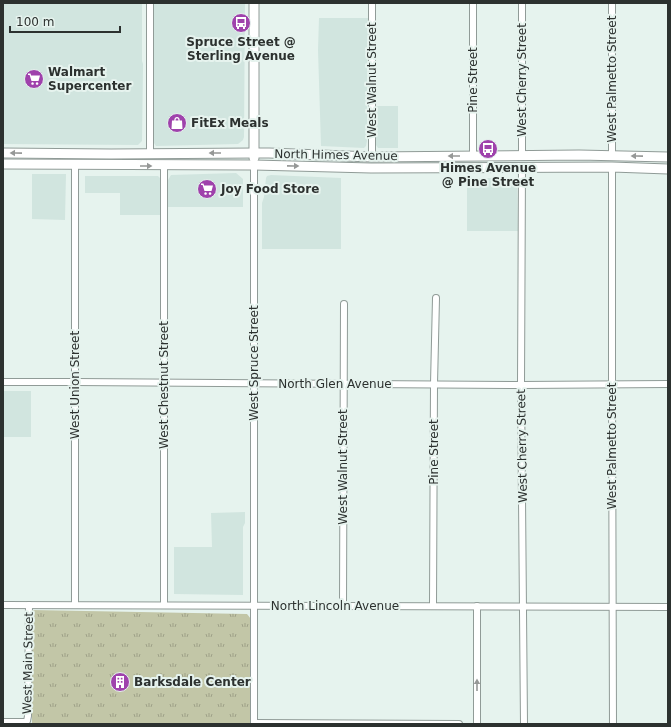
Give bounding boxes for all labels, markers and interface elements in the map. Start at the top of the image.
scale bar [10,8,120,34]
bus stop icon: Spruce Street @ Sterling Avenue [230,12,252,34]
text: 100 m [16,15,54,29]
street label: West Palmetto Street [605,15,619,142]
street label: West Walnut Street [365,22,379,138]
street label: West Cherry Street [515,23,529,137]
place label: Spruce Street @ Sterling Avenue [186,35,296,63]
street label: Pine Street [466,47,480,113]
place label: Walmart Supercenter [48,65,132,93]
supermarket icon: Walmart Supercenter [23,68,45,90]
shop icon: FitEx Meals [166,112,188,134]
place label: FitEx Meals [191,116,269,130]
bus stop icon: Himes Avenue @ Pine Street [477,138,499,160]
street label: North Himes Avenue [274,147,398,163]
one-way arrow [9,150,22,156]
one-way arrow [209,150,221,157]
one-way arrow [447,153,460,159]
one-way arrow [630,153,643,159]
place label: Himes Avenue @ Pine Street [440,161,536,189]
one-way arrow [140,162,152,169]
one-way arrow [287,163,300,169]
supermarket icon: Joy Food Store [196,178,218,200]
place label: Joy Food Store [220,182,319,196]
street label: West Spruce Street [247,305,261,421]
street label: West Chestnut Street [157,321,171,449]
street label: West Union Street [68,331,82,439]
street label: North Glen Avenue [278,377,392,391]
street label: West Palmetto Street [605,382,619,509]
street label: West Cherry Street [514,389,530,503]
street label: West Walnut Street [336,409,350,525]
street label: Pine Street [427,419,441,485]
street label: North Lincoln Avenue [271,599,399,613]
street label: West Main Street [20,611,36,714]
building icon: Barksdale Center [109,671,131,693]
place label: Barksdale Center [134,675,251,689]
one-way arrow [474,678,480,691]

